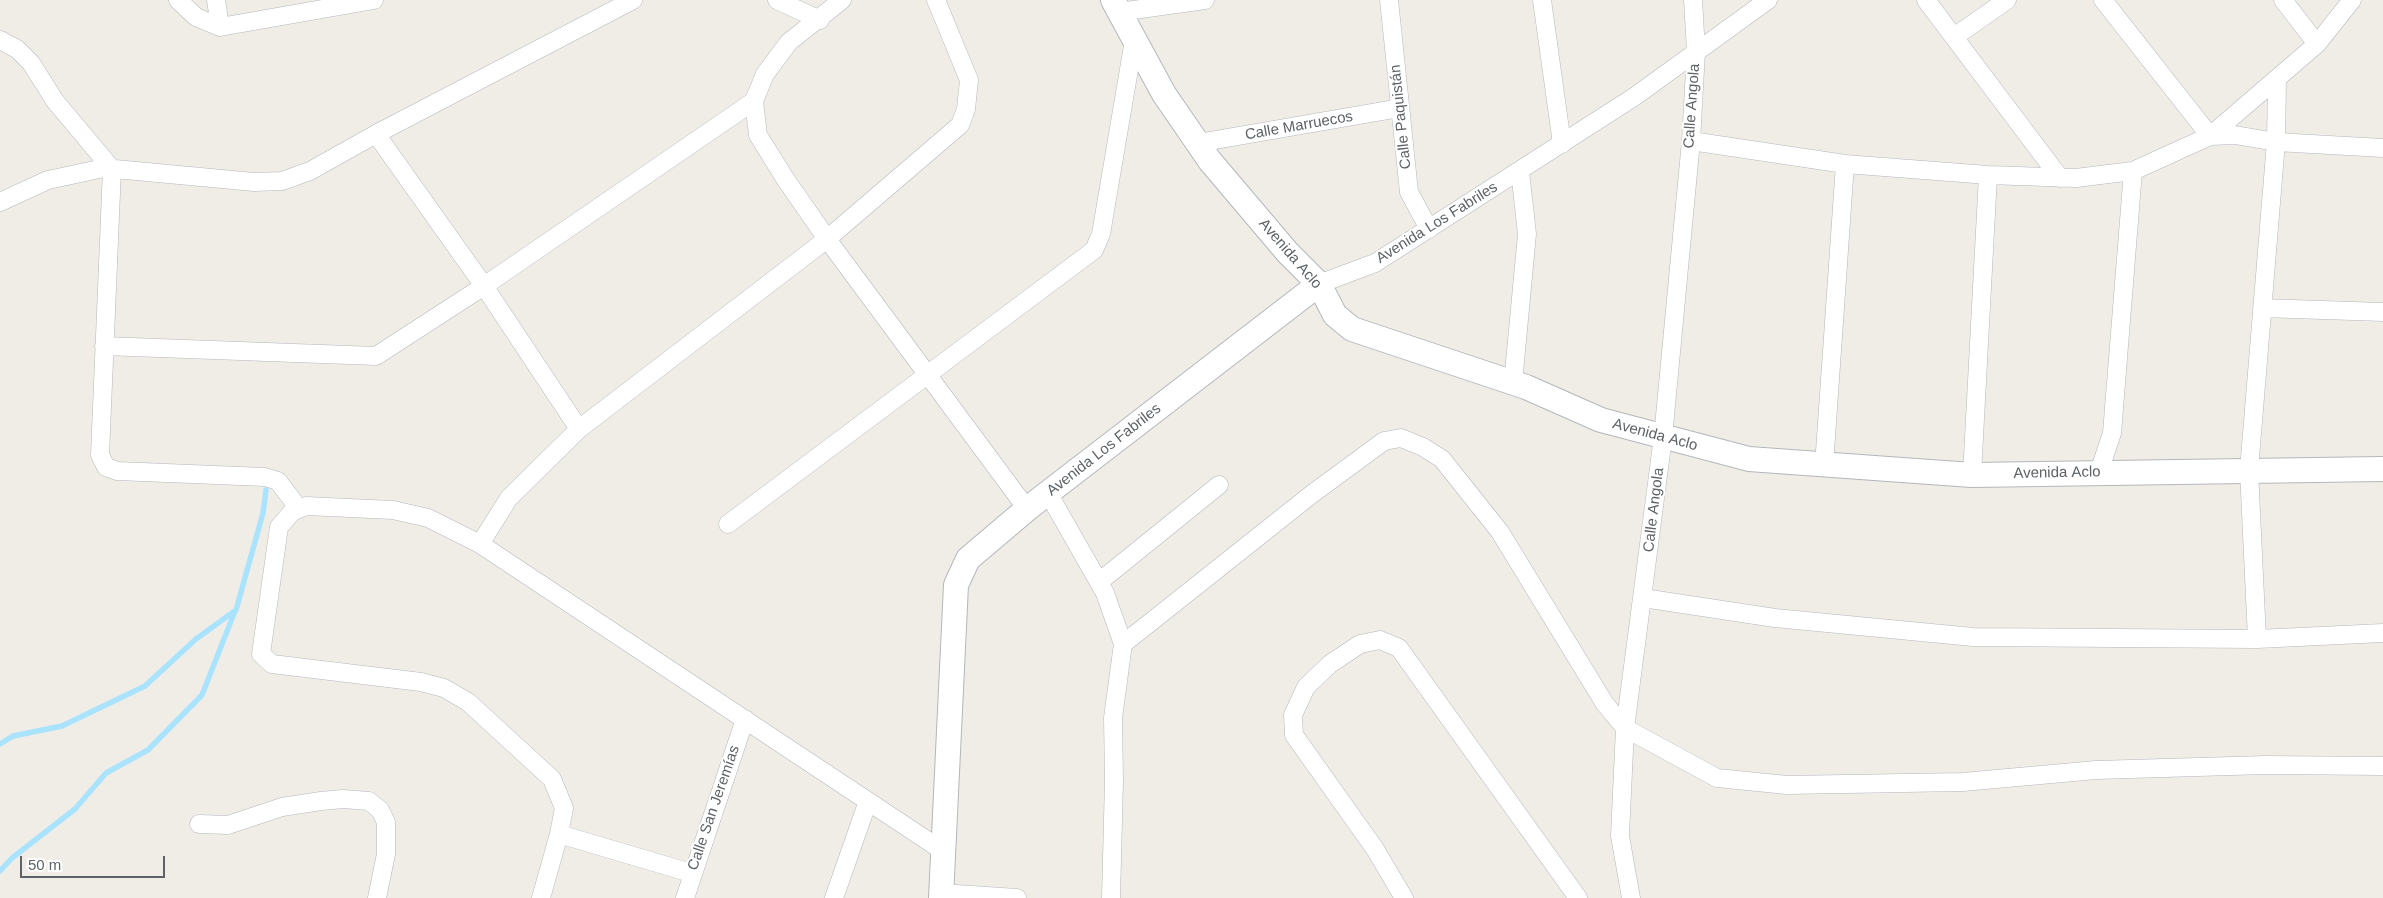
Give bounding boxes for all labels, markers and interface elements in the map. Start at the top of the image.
street label: Calle Angola [1680,63,1704,149]
street label: Calle Paquistán [1387,64,1415,170]
street label: Calle Marruecos [1244,108,1354,144]
street label: Avenida Los Fabriles [1373,178,1501,268]
street label: Avenida Aclo [1255,215,1325,293]
street label: Avenida Los Fabriles [1043,400,1165,500]
street label: Avenida Aclo [1611,415,1699,455]
street label: Avenida Aclo [2013,463,2101,483]
street label: Calle Angola [1640,467,1668,553]
street label: Calle San Jeremías [684,743,744,873]
scale bar [22,846,168,878]
text: 50 m [28,856,61,873]

